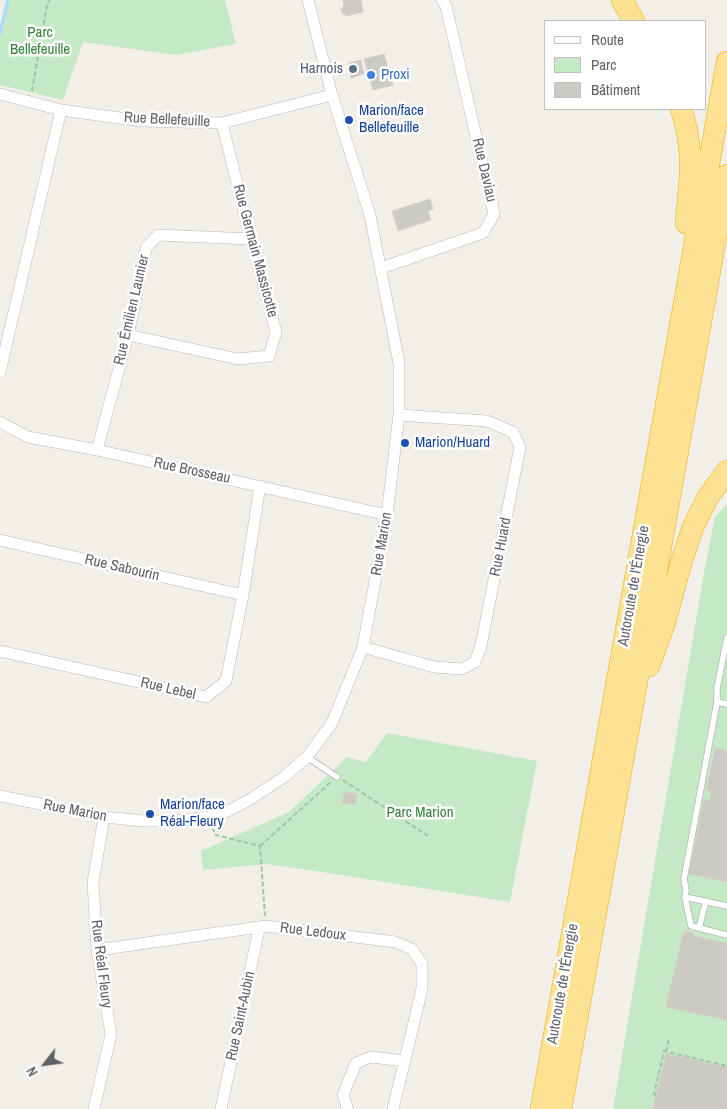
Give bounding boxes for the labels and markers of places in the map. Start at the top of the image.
place label: Harnois [300,60,343,78]
marker: Harnois [347,63,359,75]
place label: Proxi [381,66,410,84]
marker: Proxi [365,69,377,81]
place label: Marion/face Bellefeuille [359,102,424,137]
marker: Marion/face Bellefeuille [343,114,355,126]
place label: Marion/Huard [415,434,490,452]
marker: Marion/Huard [399,437,411,449]
place label: Marion/face Réal-Fleury [160,796,225,831]
marker: Marion/face Réal-Fleury [144,808,156,820]

